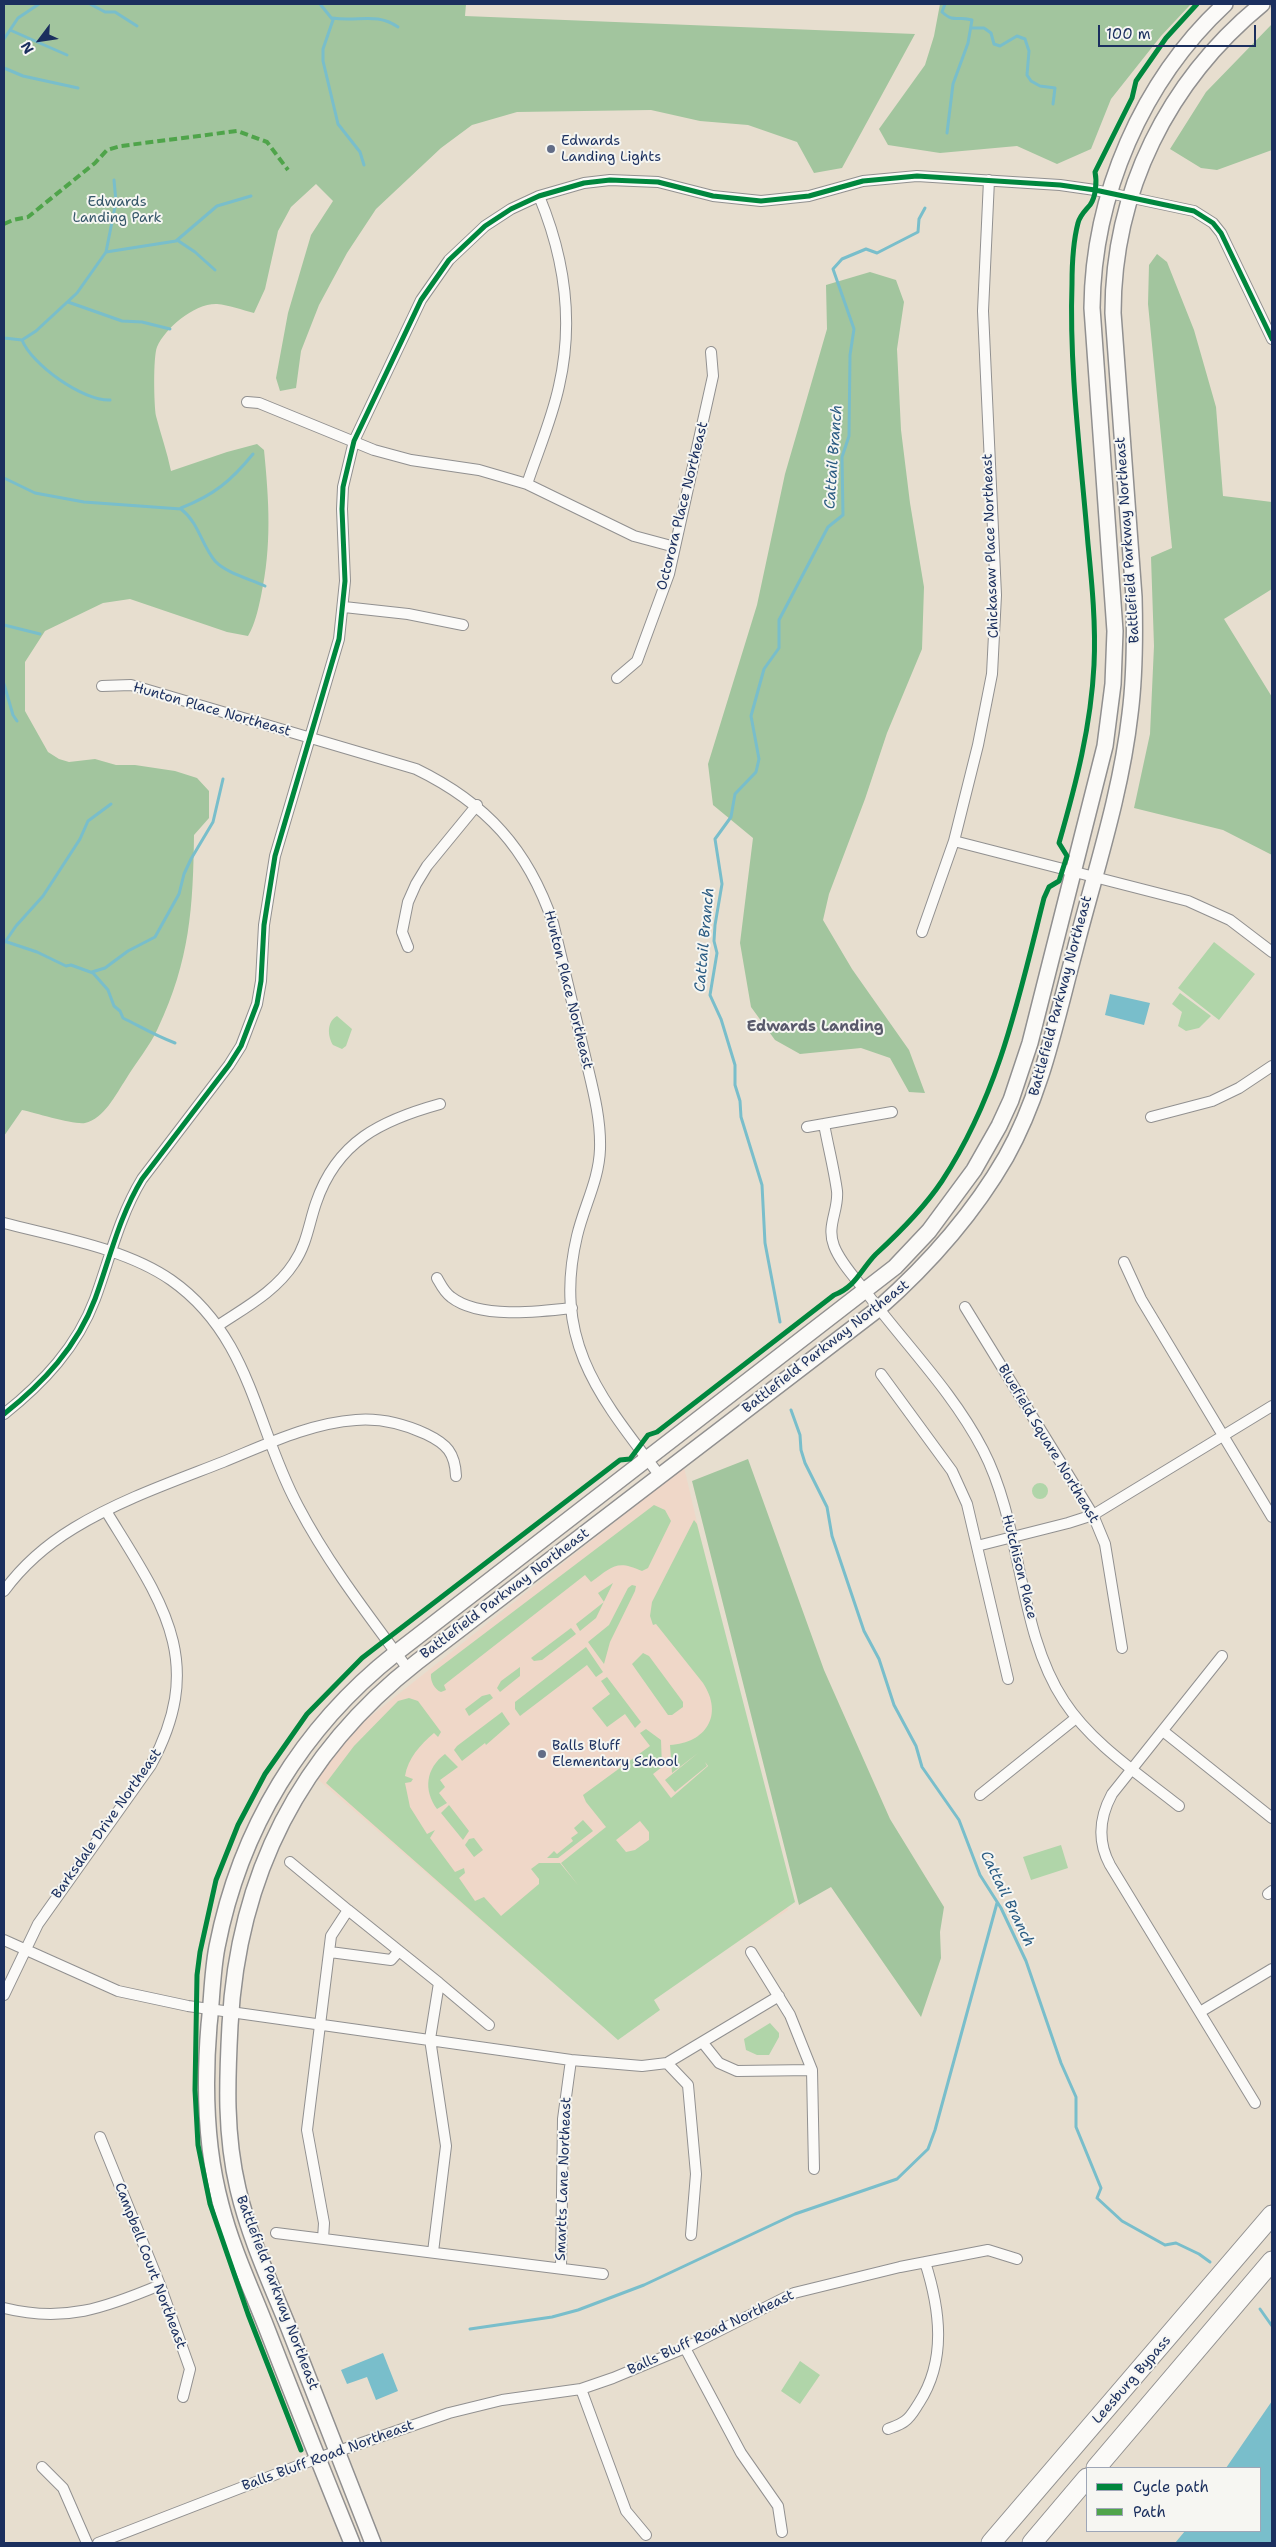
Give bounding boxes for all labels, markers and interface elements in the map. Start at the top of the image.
north arrow [15,15,65,65]
scale bar [1101,15,1258,47]
text: 100 m [1106,24,1151,44]
text: N [17,38,38,57]
place label: Edwards Landing Lights [561,133,661,166]
marker: Edwards Landing Lights [545,143,557,155]
park label: Edwards Landing Park [72,194,162,226]
water label: Cattail Branch [821,404,847,510]
street label: Octorora Place Northeast [654,420,712,592]
street label: Battlefield Parkway Northeast [1112,436,1144,644]
street label: Chickasaw Place Northeast [979,453,1003,639]
street label: Hunton Place Northeast [131,679,293,741]
water label: Cattail Branch [691,887,719,993]
street label: Battlefield Parkway Northeast [1026,894,1096,1098]
street label: Hunton Place Northeast [540,909,596,1071]
district label: Edwards Landing [746,1018,884,1036]
street label: Battlefield Parkway Northeast [739,1277,913,1417]
street label: Bluefield Square Northeast [994,1361,1102,1527]
street label: Hutchison Place [998,1513,1040,1621]
street label: Battlefield Parkway Northeast [417,1525,593,1663]
place label: Balls Bluff Elementary School [552,1738,678,1770]
street label: Barksdale Drive Northeast [49,1746,165,1902]
marker: Balls Bluff Elementary School [536,1748,548,1760]
water label: Cattail Branch [976,1848,1038,1950]
street label: Smartts Lane Northeast [553,2097,575,2261]
street label: Campbell Court Northeast [110,2180,190,2352]
street label: Battlefield Parkway Northeast [232,2193,322,2393]
street label: Balls Bluff Road Northeast [625,2287,797,2379]
street label: Leesburg Bypass [1089,2332,1175,2428]
street label: Balls Bluff Road Northeast [240,2417,416,2495]
legend [1086,2467,1261,2532]
text: Cycle path [1133,2477,1209,2497]
text: Path [1133,2502,1166,2522]

